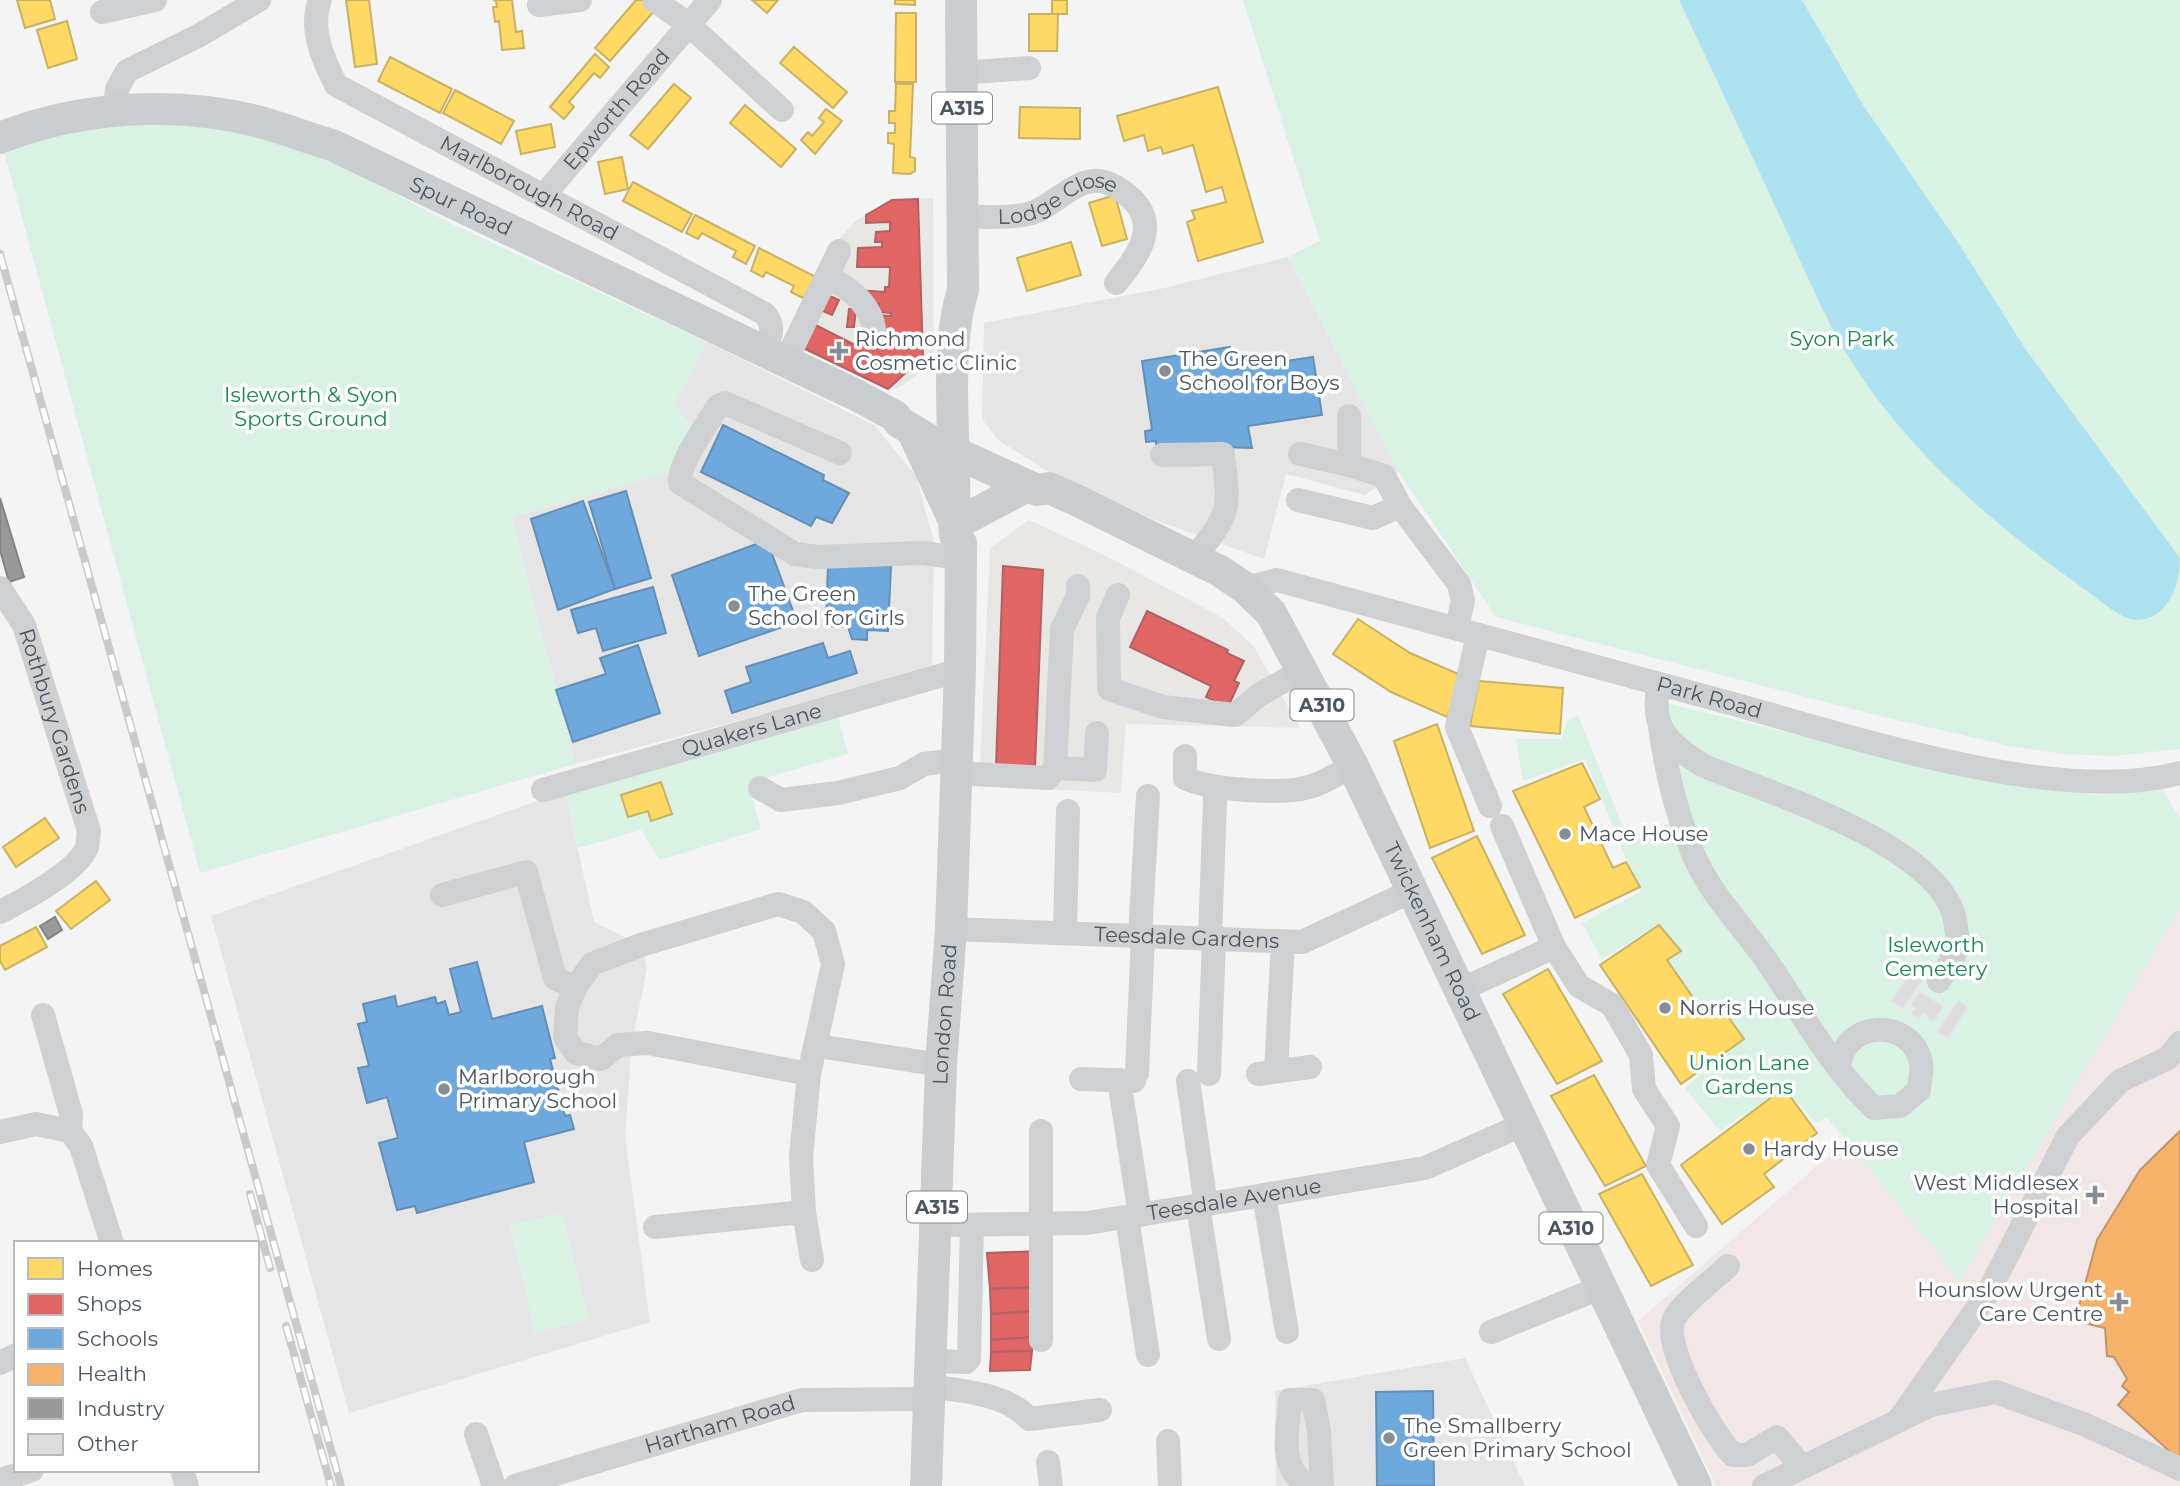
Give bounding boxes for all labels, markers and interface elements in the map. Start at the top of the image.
street label: Epworth Road [558,44,675,175]
road number: A315 [932,92,992,124]
street label: Marlborough Road [436,130,623,245]
street label: Lodge Close [997,167,1122,229]
street label: Spur Road [406,171,516,241]
place label: Richmond Cosmetic Clinic [855,326,1017,375]
park label: Syon Park [1790,326,1895,351]
marker: Richmond Cosmetic Clinic [829,341,849,361]
place label: The Green School for Boys [1179,346,1339,395]
marker: The Green School for Boys [1157,363,1173,379]
park label: Isleworth & Syon Sports Ground [224,382,398,431]
place label: The Green School for Girls [748,581,904,630]
marker: The Green School for Girls [726,598,742,614]
street label: Rothbury Gardens [14,625,96,817]
street label: Park Road [1654,671,1765,723]
road number: A310 [1290,690,1354,720]
street label: Quakers Lane [678,697,824,762]
place label: Mace House [1579,821,1709,846]
marker: Mace House [1557,826,1573,842]
street label: Twickenham Road [1379,838,1486,1025]
street label: Teesdale Gardens [1094,921,1280,953]
park label: Isleworth Cemetery [1885,932,1988,981]
street label: London Road [927,943,962,1086]
place label: Norris House [1679,995,1814,1020]
marker: Norris House [1657,1000,1673,1016]
park label: Union Lane Gardens [1689,1050,1809,1099]
place label: Marlborough Primary School [458,1064,617,1113]
marker: Marlborough Primary School [436,1081,452,1097]
place label: Hardy House [1763,1136,1899,1161]
marker: Hardy House [1741,1141,1757,1157]
place label: West Middlesex Hospital [1914,1170,2079,1219]
street label: Teesdale Avenue [1145,1173,1323,1225]
marker: West Middlesex Hospital [2085,1185,2105,1205]
road number: A315 [907,1191,967,1222]
road number: A310 [1540,1212,1602,1244]
legend [14,1241,259,1472]
text: Homes [77,1256,152,1281]
place label: Hounslow Urgent Care Centre [1917,1277,2103,1326]
text: Shops [77,1291,142,1316]
marker: Hounslow Urgent Care Centre [2109,1292,2129,1312]
text: Schools [77,1326,158,1351]
text: Health [77,1361,147,1386]
street label: Hartham Road [642,1390,798,1458]
text: Industry [77,1396,165,1421]
place label: The Smallberry Green Primary School [1403,1413,1632,1462]
marker: The Smallberry Green Primary School [1381,1430,1397,1446]
text: Other [77,1431,139,1456]

